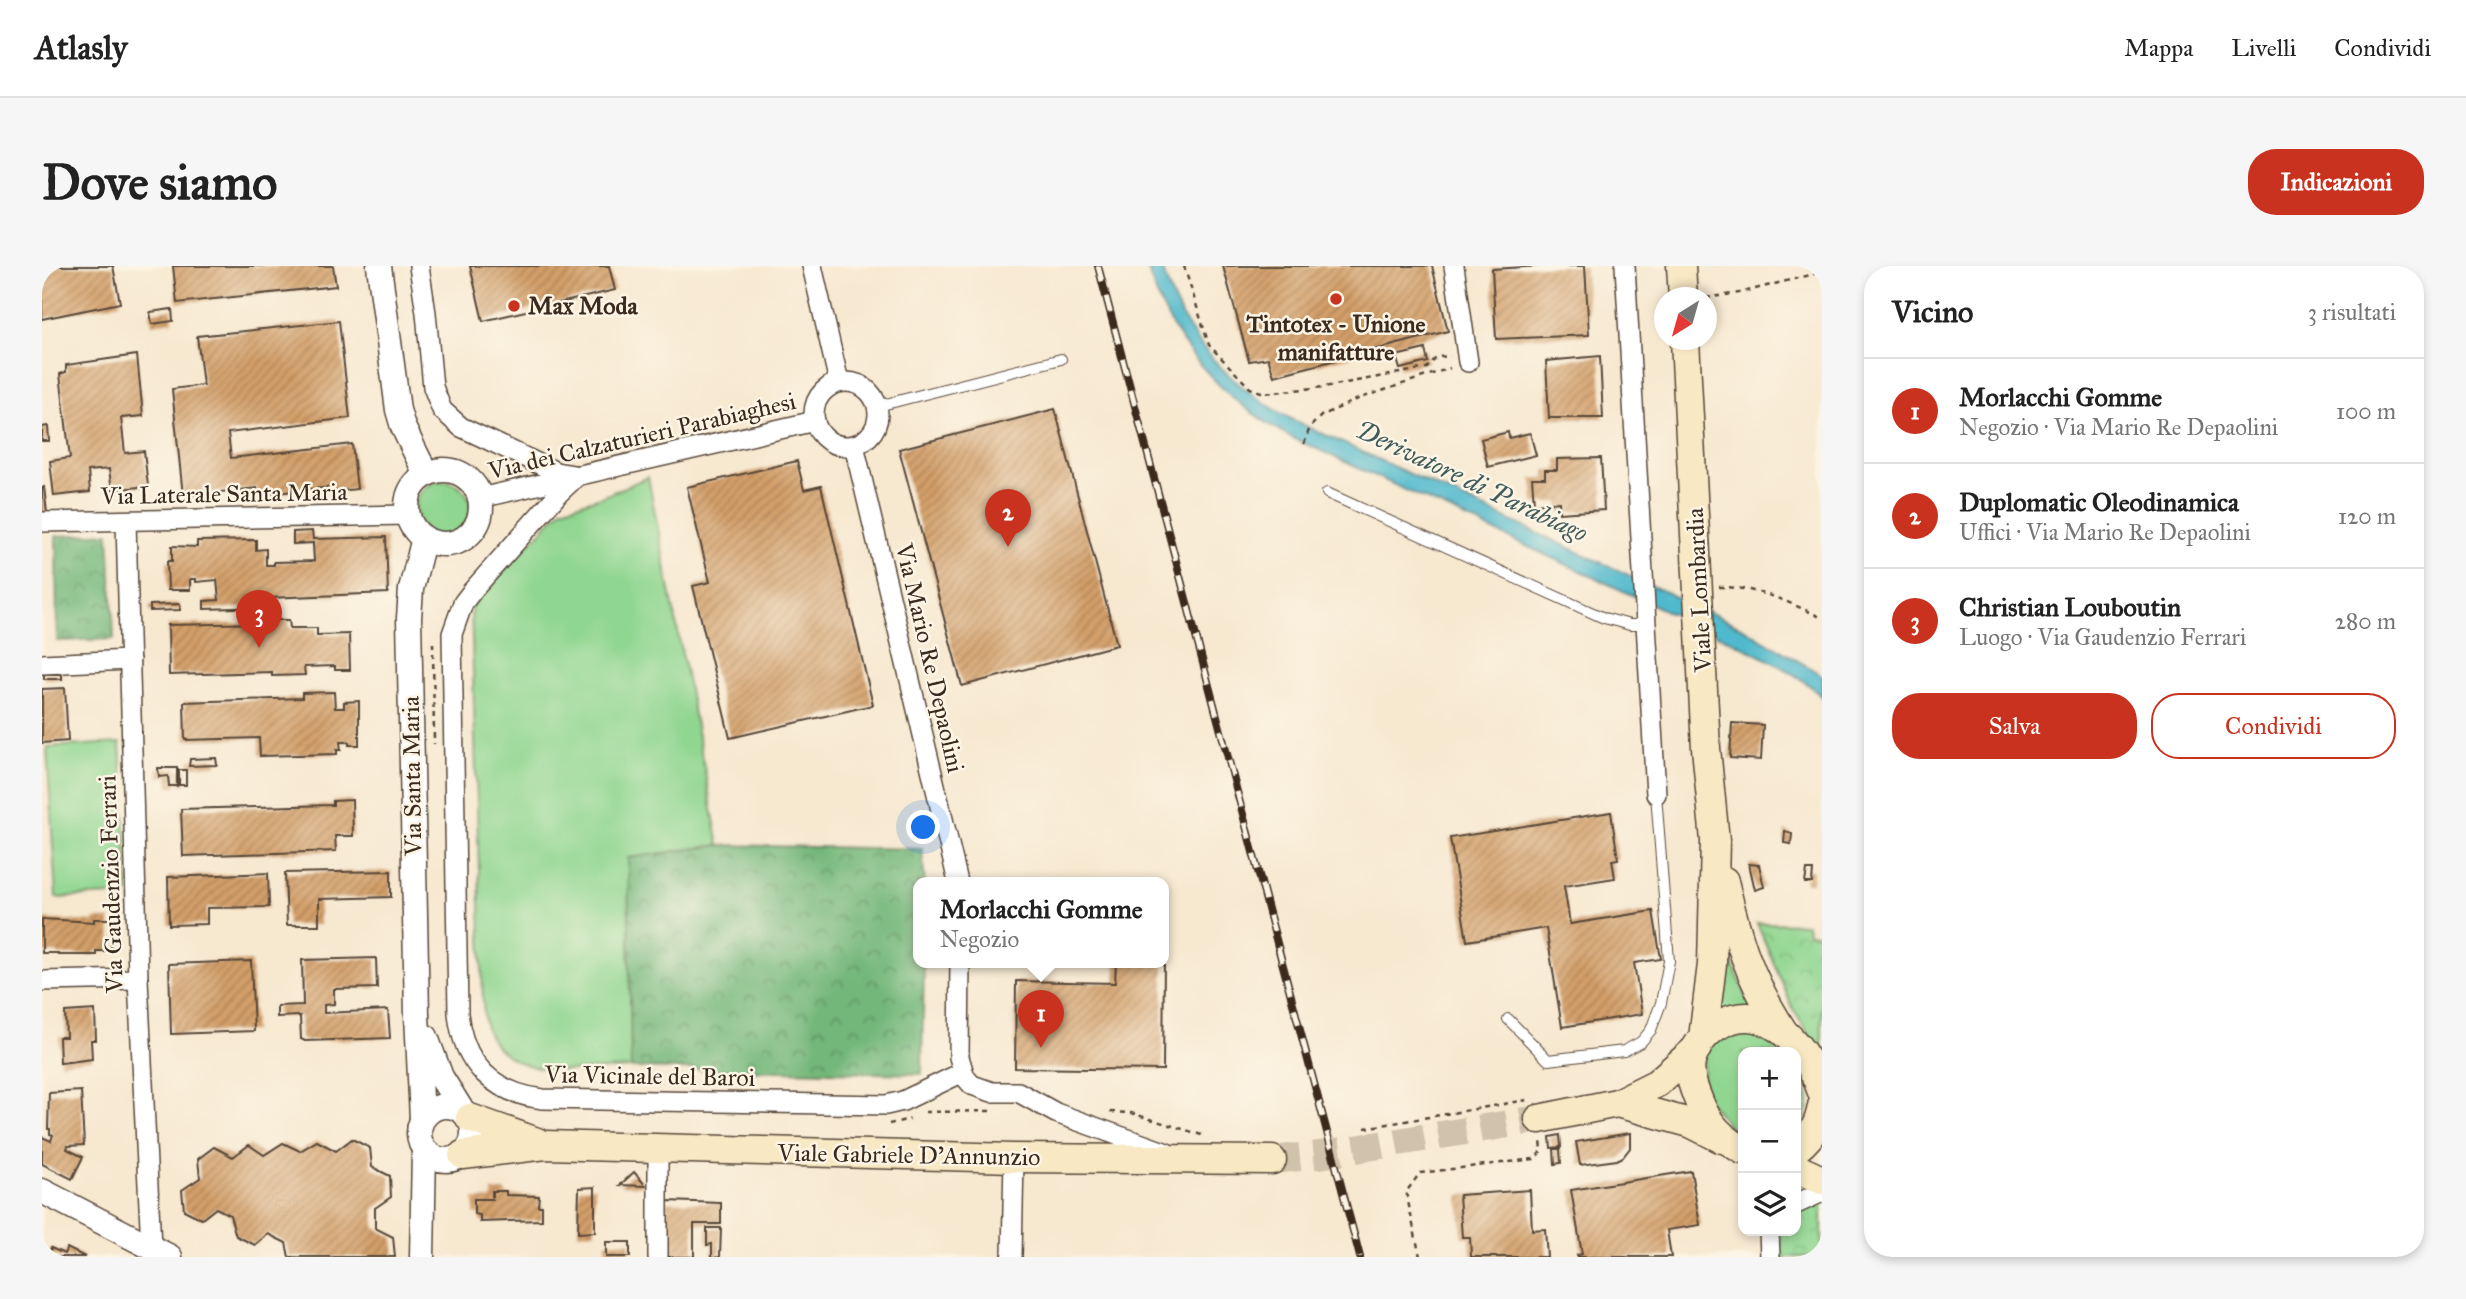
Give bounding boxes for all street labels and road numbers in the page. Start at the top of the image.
street label: Via dei Calzaturieri Parabiaghesi [484,386,799,486]
street label: Via Laterale Santa Maria [99,477,349,511]
street label: Viale Lombardia [1680,506,1718,674]
street label: Via Mario Re Depaolini [889,540,971,776]
street label: Via Santa Maria [396,695,428,857]
street label: Via Gaudenzio Ferrari [92,774,130,994]
street label: Via Vicinale del Baroi [543,1059,756,1093]
street label: Viale Gabriele D'Annunzio [776,1138,1041,1172]

